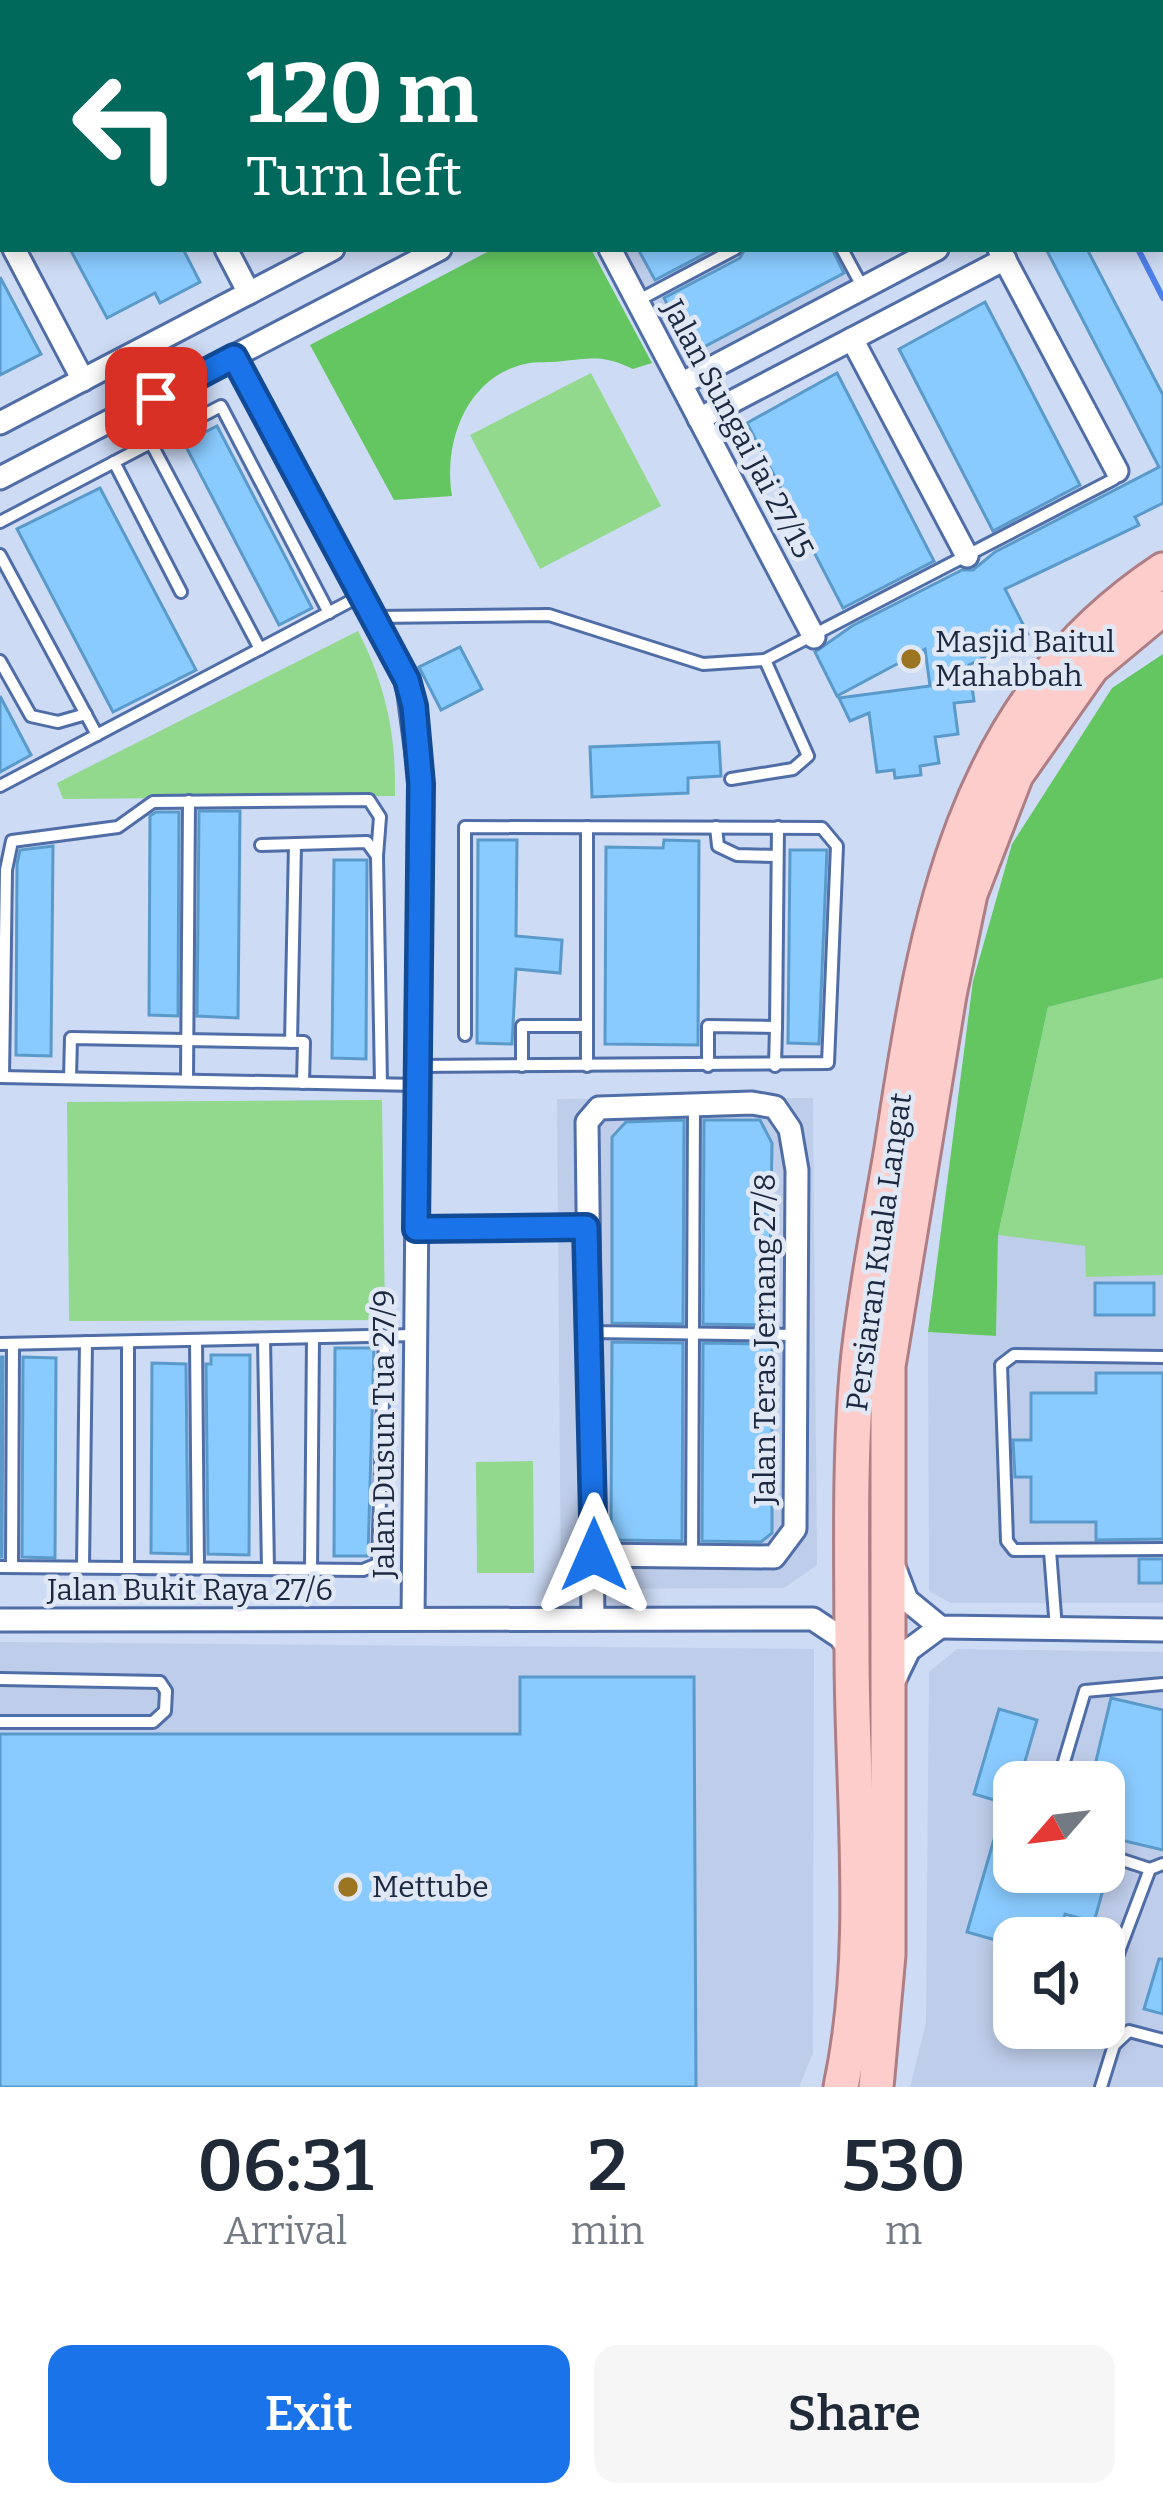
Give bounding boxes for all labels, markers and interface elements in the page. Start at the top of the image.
text: 120 m [246,43,478,144]
icon: left [48,48,204,204]
text: Turn left [246,145,462,209]
street label: Jalan Sungai Jai 27/15 [654,293,821,564]
pin [105,347,207,449]
icon: arrive [123,365,189,431]
place label: Masjid Baitul Mahabbah [935,624,1115,694]
marker: Masjid Baitul Mahabbah [898,646,924,672]
street label: Persiaran Kuala Langat [839,1090,919,1413]
street label: Jalan Teras Jernang 27/8 [747,1173,783,1506]
street label: Jalan Dusun Tua 27/9 [366,1289,402,1580]
position arrow [531,1492,657,1618]
street label: Jalan Bukit Raya 27/6 [46,1572,333,1608]
north arrow [993,1761,1125,1893]
map controls [993,1761,1125,2049]
place label: Mettube [372,1869,489,1905]
marker: Mettube [335,1874,361,1900]
button: sound [993,1917,1125,2049]
text: 06:31 [197,2123,374,2209]
text: 2 [587,2123,628,2209]
text: 530 [841,2123,966,2209]
text: Arrival [224,2208,347,2254]
text: min [571,2208,644,2254]
text: m [885,2208,922,2254]
button: Exit [48,2345,570,2483]
button: Share [594,2345,1115,2483]

